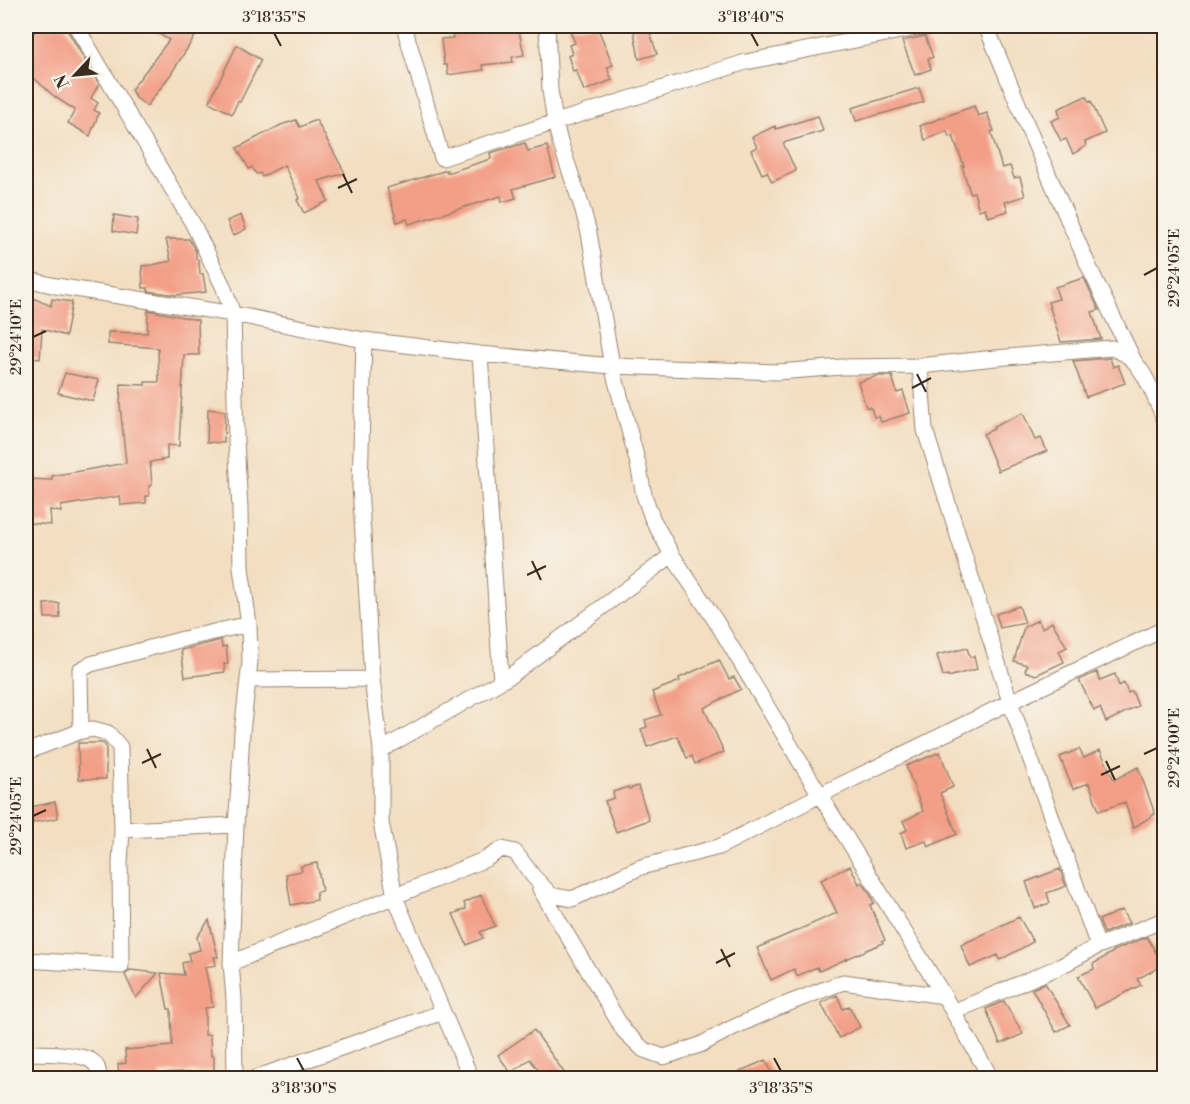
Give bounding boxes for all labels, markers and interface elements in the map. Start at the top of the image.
text: 3°18'35"S [242,8,306,27]
text: 3°18'40"S [718,8,784,27]
north arrow [45,45,105,105]
text: N [51,71,74,91]
text: 29°24'05"E [1165,229,1184,307]
text: 29°24'10"E [7,299,26,375]
text: 29°24'00"E [1165,708,1184,788]
text: 29°24'05"E [7,777,26,855]
text: 3°18'30"S [271,1079,337,1098]
text: 3°18'35"S [749,1079,813,1098]

